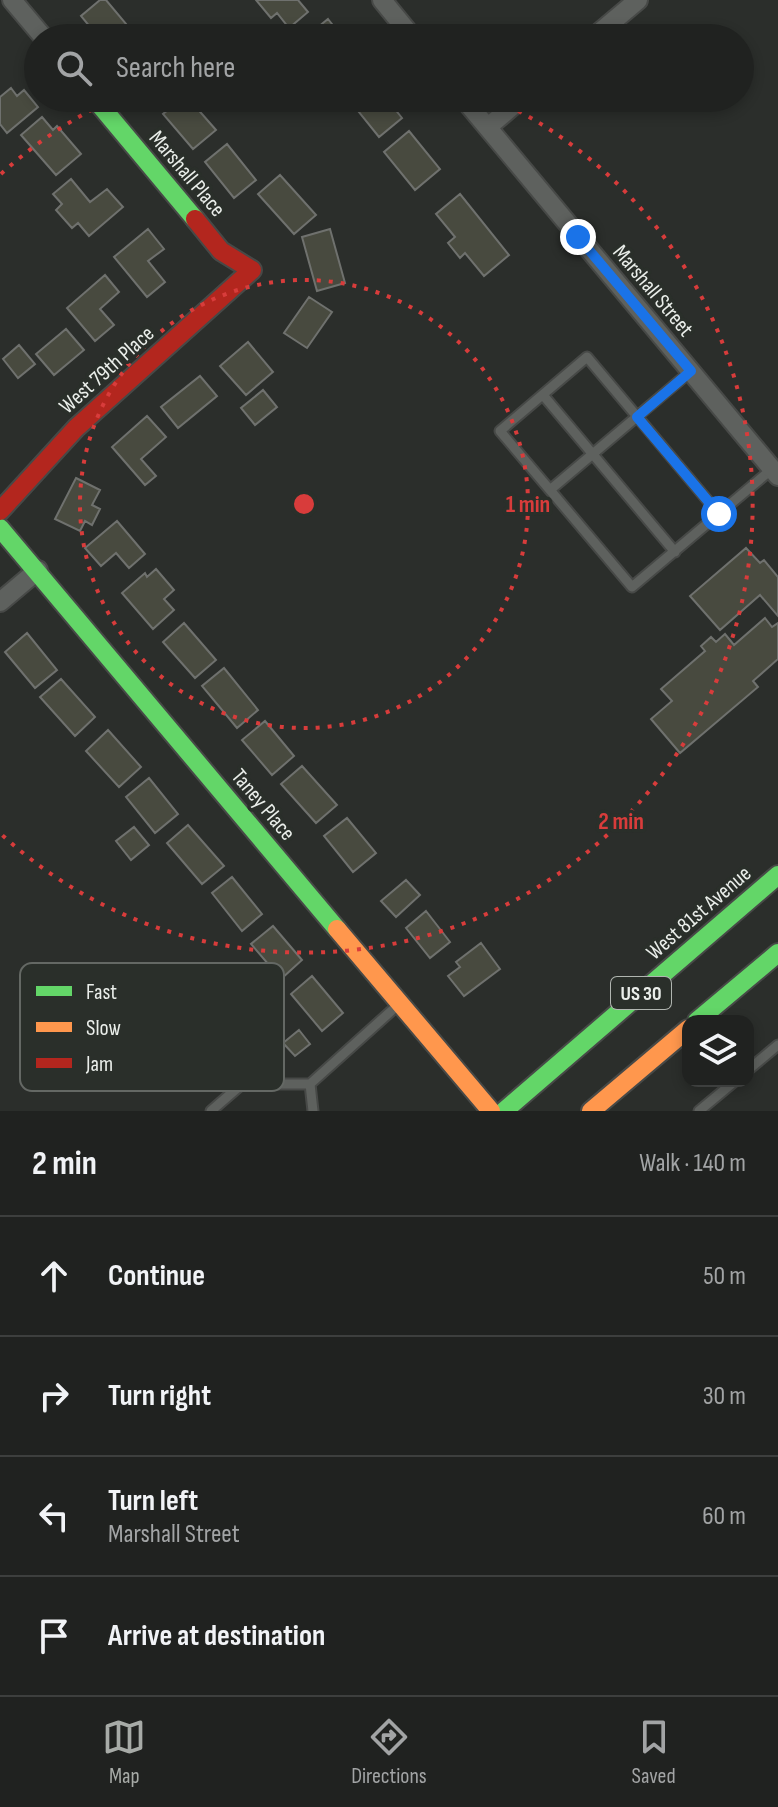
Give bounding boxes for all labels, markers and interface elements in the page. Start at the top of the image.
search box [24,24,754,112]
icon: search [52,46,96,90]
text: Search here [116,50,235,86]
street label: Marshall Place [143,125,231,223]
route end [560,219,596,255]
street label: Marshall Street [607,240,699,343]
street label: West 79th Place [54,320,160,420]
centre of rings [290,490,318,518]
text: 1 min [506,490,550,519]
route start [701,496,737,532]
street label: Taney Place [225,764,301,846]
text: 2 min [598,807,644,836]
street label: West 81st Avenue [641,860,757,966]
legend [20,963,284,1091]
road number: US 30 [611,977,671,1009]
text: Fast [86,979,117,1006]
text: Slow [86,1015,121,1042]
map controls [682,1015,754,1087]
button: layers [682,1015,754,1087]
text: Jam [85,1051,113,1078]
text: 2 min [32,1143,97,1184]
text: Walk · 140 m [639,1148,746,1179]
icon: ahead [32,1254,76,1298]
text: Continue [108,1258,205,1294]
text: 50 m [703,1261,746,1292]
icon: right [32,1374,76,1418]
text: Turn right [108,1378,211,1414]
text: 30 m [703,1381,746,1412]
text: Turn left [108,1483,198,1519]
icon: left [32,1494,76,1538]
text: 60 m [702,1501,746,1532]
text: Marshall Street [108,1519,240,1550]
icon: arrive [32,1614,76,1658]
text: Arrive at destination [108,1618,325,1654]
tab: Map [102,1715,146,1790]
tab: Directions [351,1715,427,1790]
tab: Saved [632,1715,676,1790]

